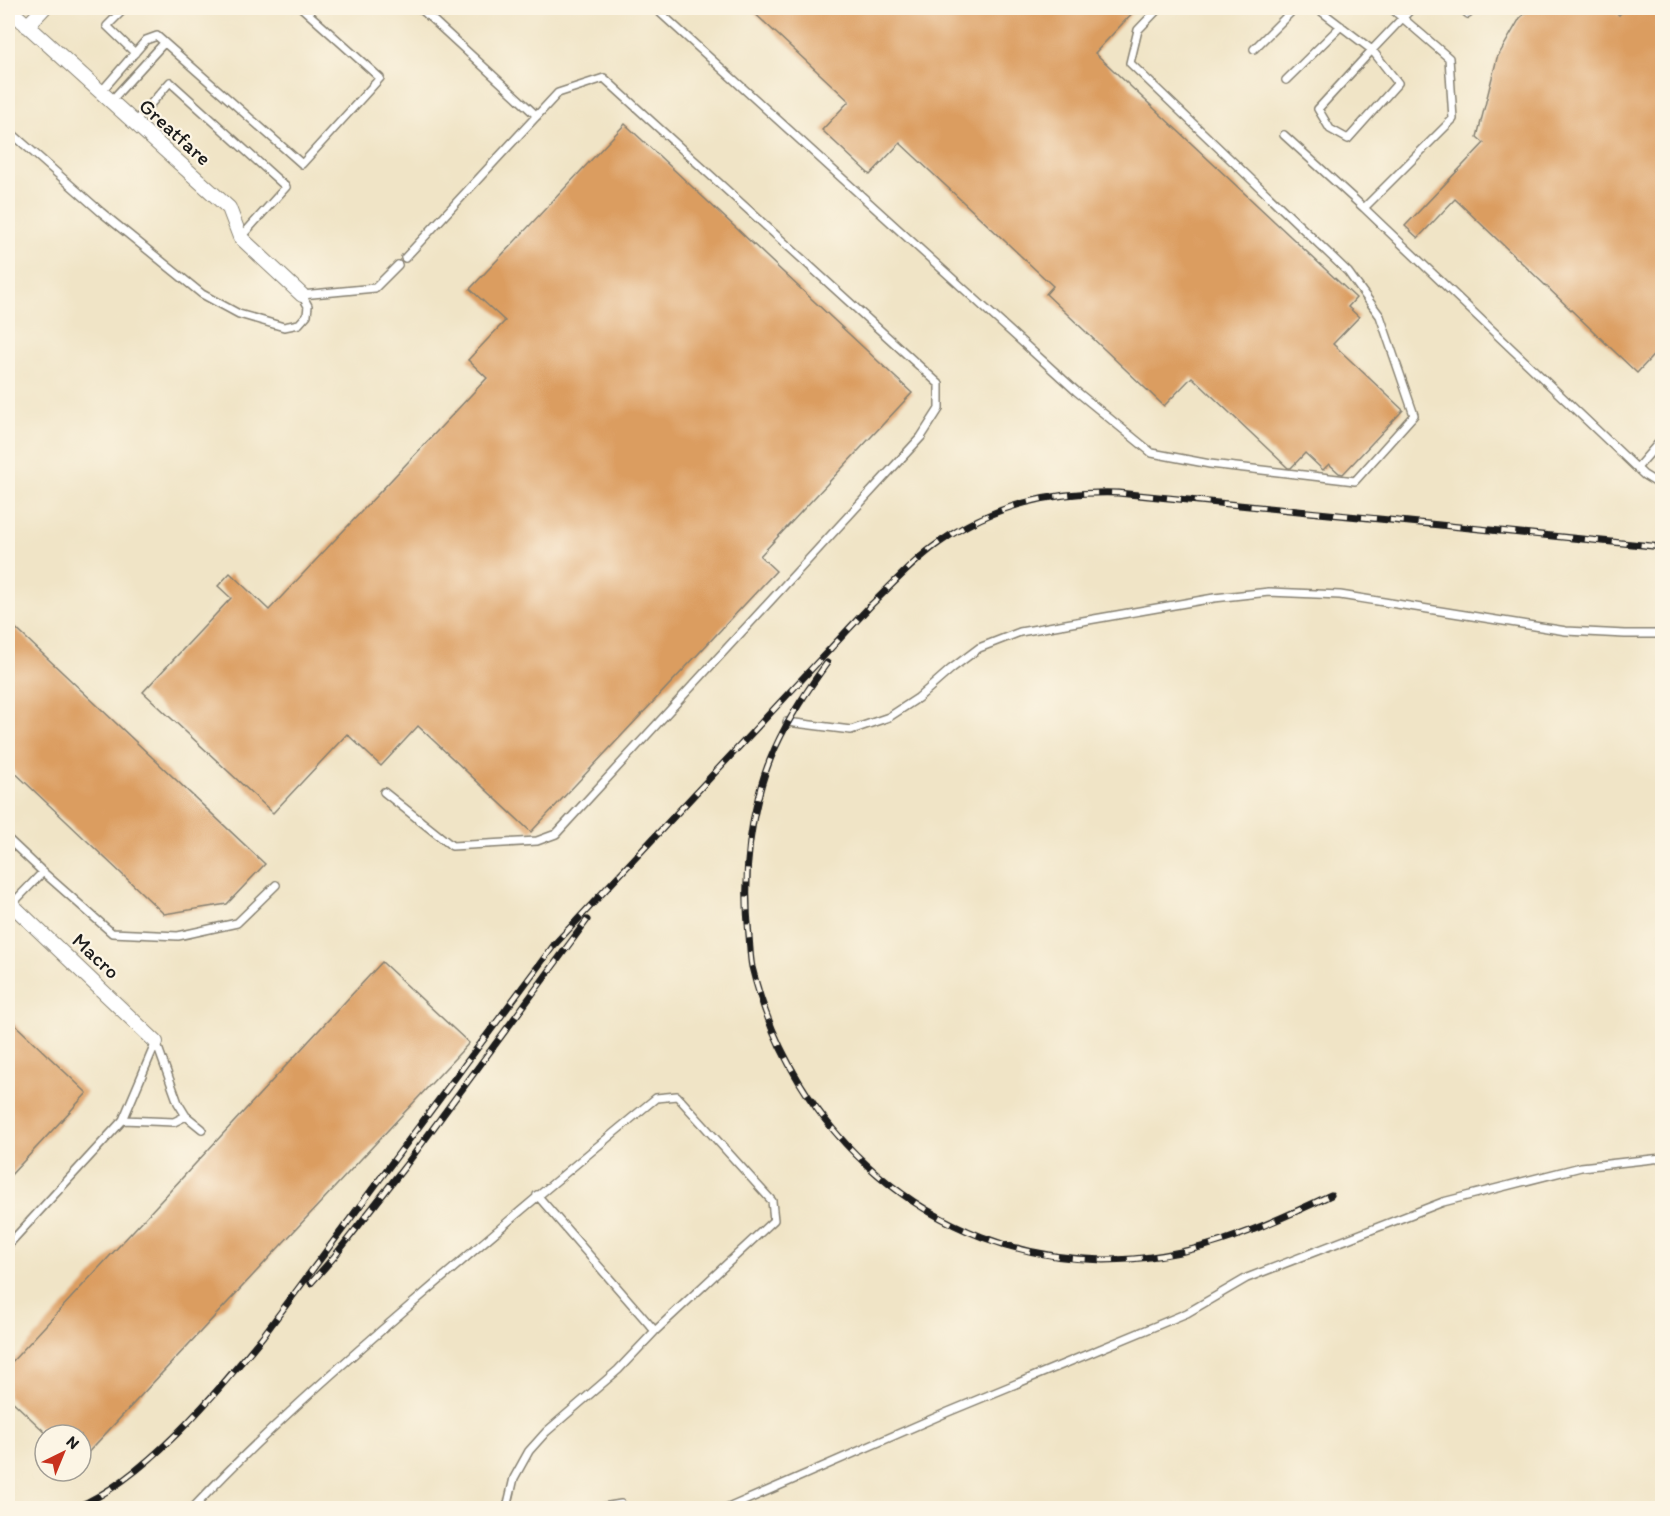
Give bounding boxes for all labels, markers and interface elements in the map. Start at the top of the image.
street label: Greatfare [134,93,216,170]
street label: Macro [67,927,125,984]
north arrow [33,1423,93,1483]
text: N [62,1432,83,1453]

